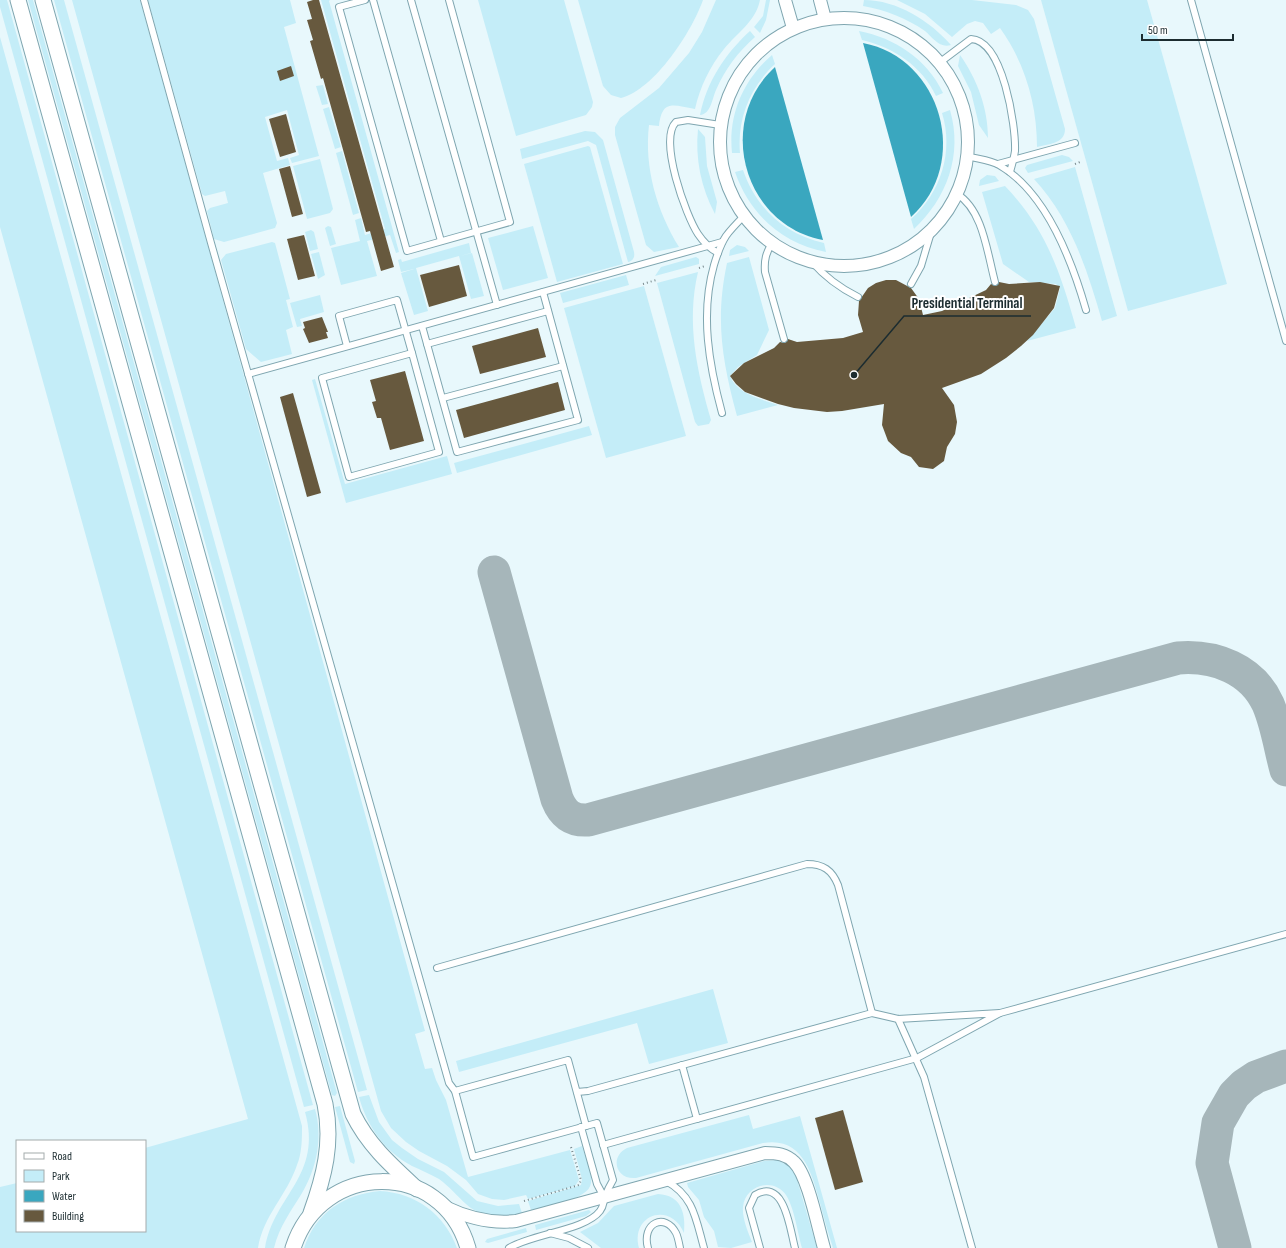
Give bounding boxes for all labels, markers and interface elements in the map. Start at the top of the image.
scale bar [1142,16,1233,42]
text: 50 m [1148,23,1168,38]
callout: Presidential Terminal [904,289,1031,316]
text: Presidential Terminal [911,294,1023,313]
legend [16,1140,146,1232]
text: Road [52,1149,72,1164]
text: Park [52,1169,70,1184]
text: Water [52,1189,76,1204]
text: Building [52,1209,84,1224]

